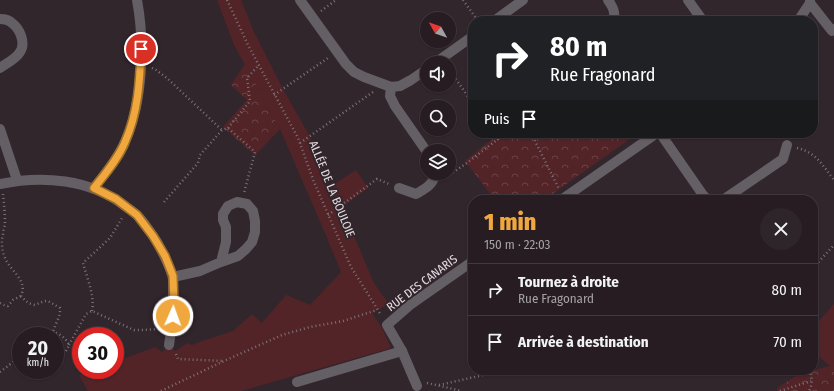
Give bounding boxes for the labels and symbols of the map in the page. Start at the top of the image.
north arrow [420,12,456,48]
pin [124,32,158,66]
street label: ALLÉE DE LA BOULOIE [306,138,359,240]
street label: RUE DES CANARIS [384,252,460,314]
position arrow [152,295,194,337]
speed limit sign: 30 [72,327,124,379]

